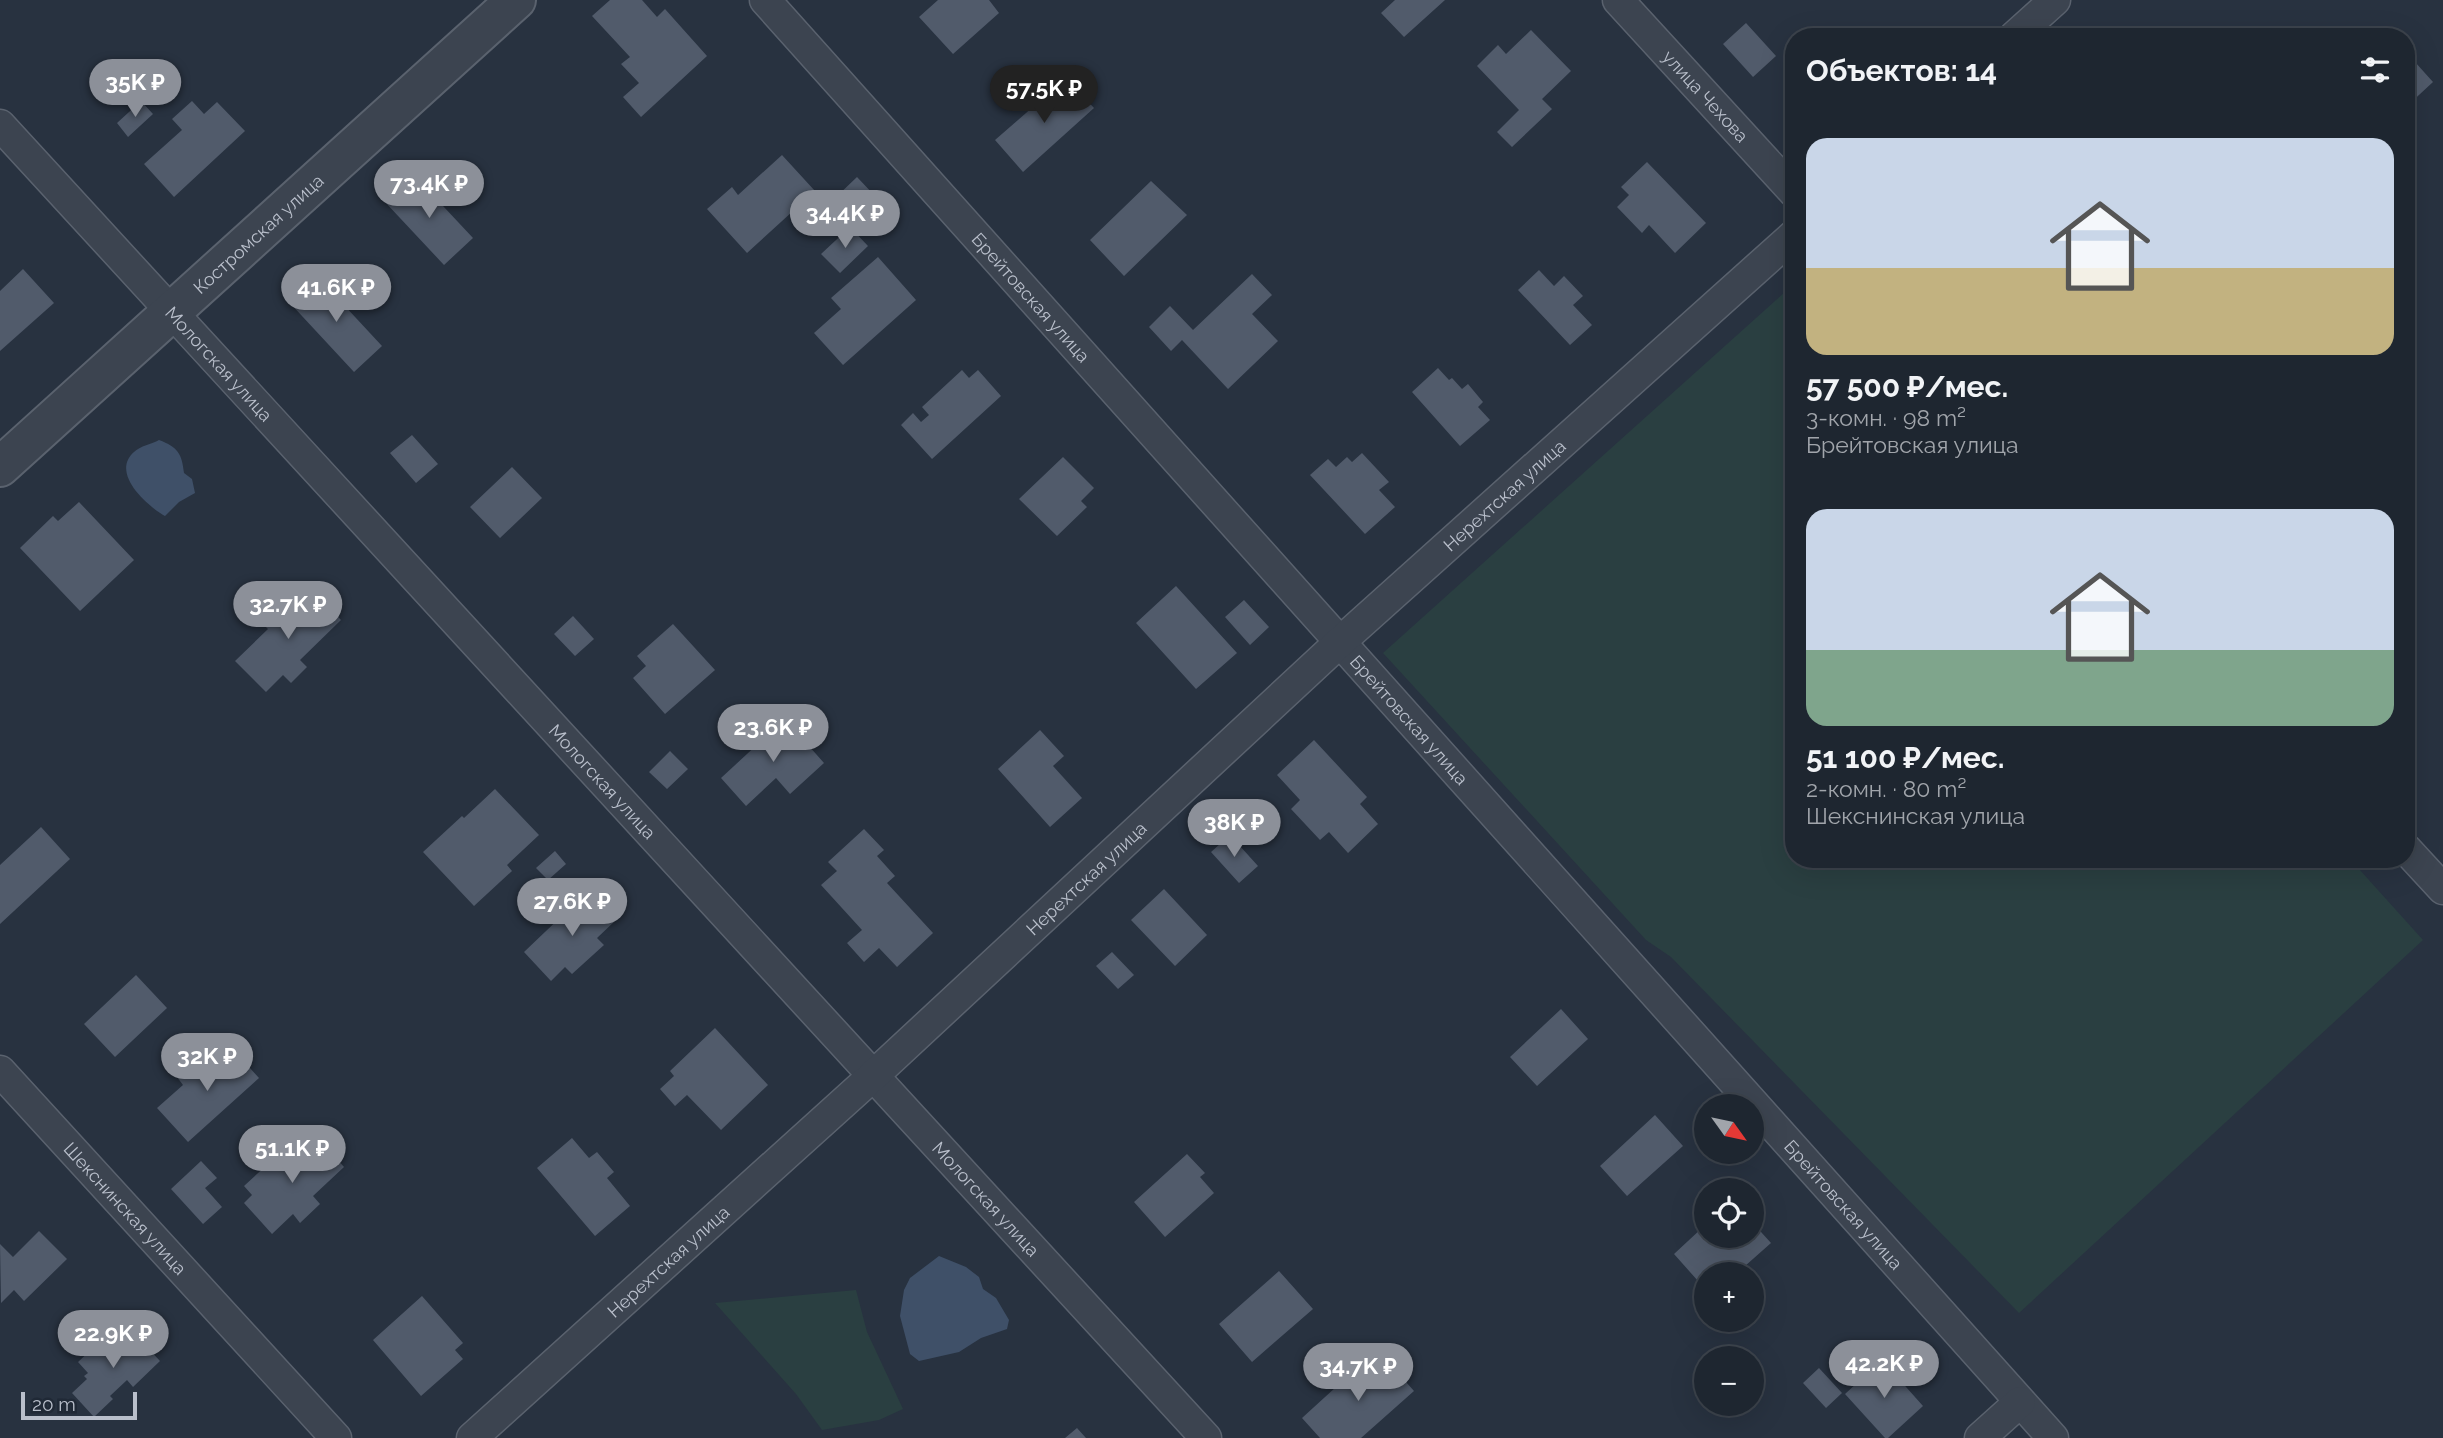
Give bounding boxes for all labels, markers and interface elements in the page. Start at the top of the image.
street label: улица Чехова [1659,46,1753,146]
icon: filters [2356,51,2394,89]
text: Объектов: 14 [1806,53,1997,88]
pin: 35K ₽ [86,60,184,119]
pin: 57.5K ₽ [979,66,1109,125]
text: 35K ₽ [105,68,165,95]
text: 57.5K ₽ [1006,74,1082,101]
pin: 73.4K ₽ [364,160,494,220]
street label: Костромская улица [189,169,327,298]
text: 73.4K ₽ [390,169,468,196]
icon: home [2037,183,2163,309]
pin: 34.4K ₽ [780,190,910,250]
text: 34.4K ₽ [806,199,884,226]
street label: Брейтовская улица [968,228,1095,366]
pin: 41.6K ₽ [271,264,401,324]
text: 41.6K ₽ [297,273,375,300]
street label: Мологская улица [161,302,277,425]
text: 57 500 ₽/мес. [1806,369,2008,404]
text: 3-комн. · 98 m² [1806,404,1966,431]
text: Брейтовская улица [1806,431,2019,458]
street label: Нерехтская улица [1439,435,1569,555]
icon: home [2037,554,2163,680]
pin: 32.7K ₽ [223,582,353,641]
text: 32.7K ₽ [249,590,327,617]
street label: Брейтовская улица [1346,651,1473,789]
pin: 23.6K ₽ [708,704,838,764]
text: 23.6K ₽ [734,713,812,740]
street label: Мологская улица [545,720,661,843]
text: 51 100 ₽/мес. [1806,740,2004,775]
text: 2-комн. · 80 m² [1806,775,1966,802]
pin: 38K ₽ [1185,800,1283,859]
text: Шекснинская улица [1806,802,2025,829]
text: 38K ₽ [1204,808,1264,835]
street label: Нерехтская улица [1022,817,1150,939]
pin: 27.6K ₽ [507,878,637,938]
text: 27.6K ₽ [533,887,611,914]
pin: 32K ₽ [158,1034,256,1093]
text: 32K ₽ [177,1042,237,1069]
north arrow [1694,1094,1764,1164]
map controls [1694,1094,1764,1416]
pin: 51.1K ₽ [227,1126,357,1185]
text: 51.1K ₽ [255,1134,329,1161]
street label: Брейтовская улица [1780,1135,1907,1274]
street label: Мологская улица [928,1137,1044,1260]
street label: Шекснинская улица [60,1138,191,1279]
button: locate [1694,1178,1764,1248]
street label: Нерехтская улица [603,1201,733,1321]
button: + [1694,1262,1764,1332]
pin: 22.9K ₽ [48,1310,178,1370]
text: 22.9K ₽ [74,1319,152,1346]
pin: 42.2K ₽ [1819,1340,1949,1400]
pin: 34.7K ₽ [1293,1344,1423,1403]
button: − [1694,1346,1764,1416]
text: 42.2K ₽ [1845,1349,1923,1376]
text: 34.7K ₽ [1319,1352,1397,1379]
scale bar [21,1389,136,1421]
text: 20 m [32,1393,76,1415]

